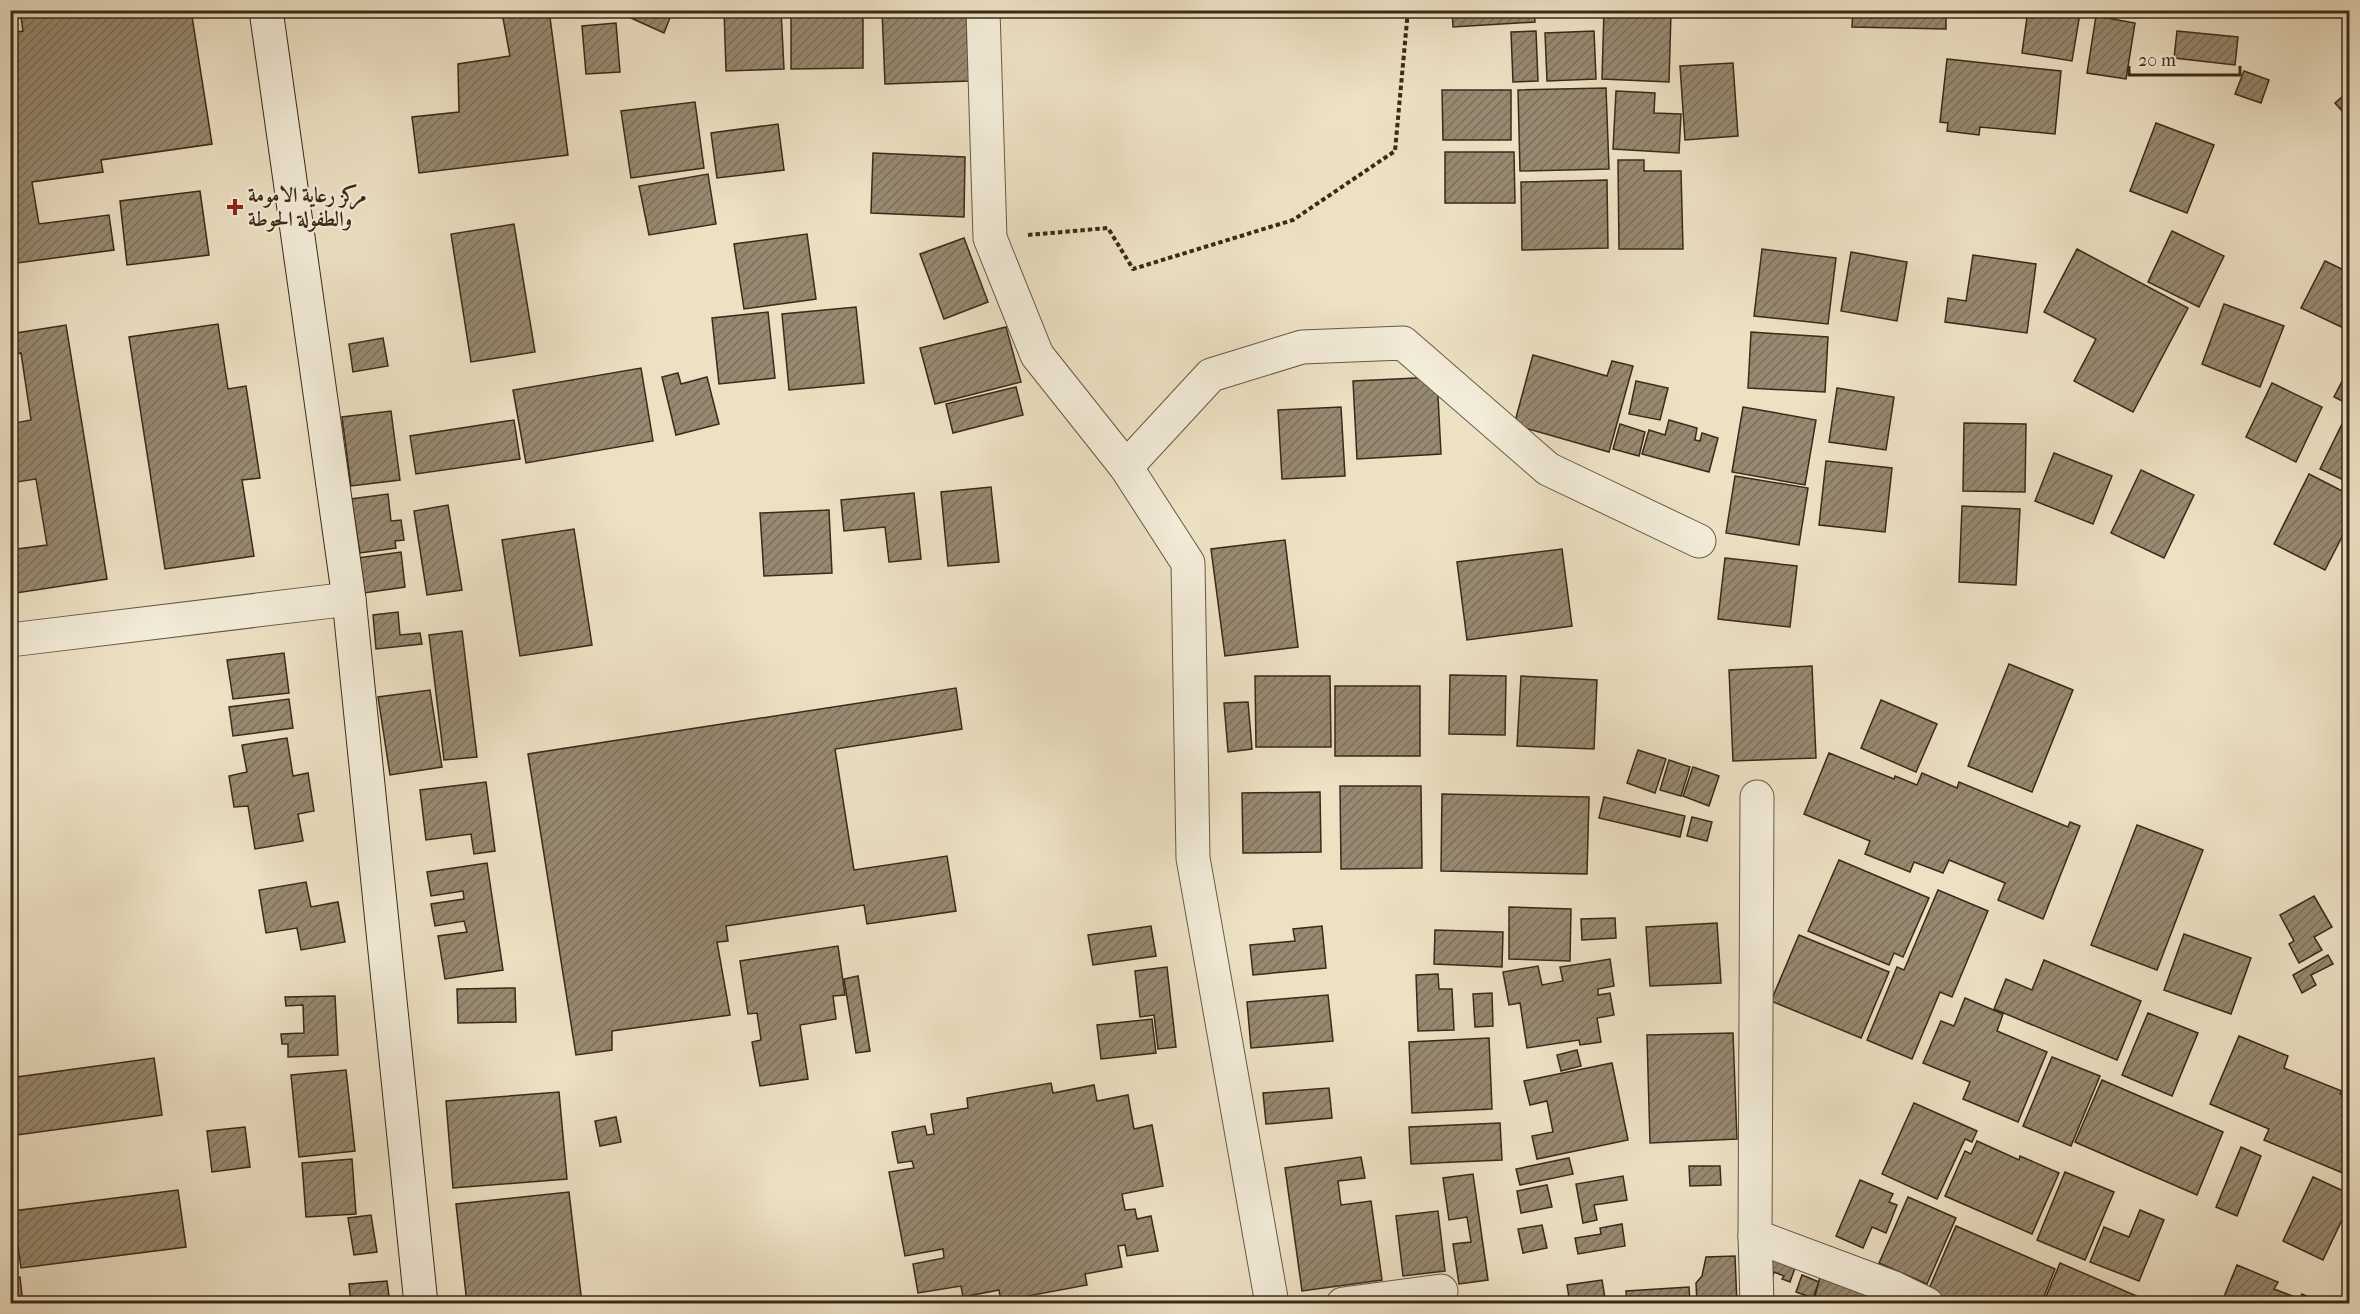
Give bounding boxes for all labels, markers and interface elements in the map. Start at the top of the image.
scale bar [2129,39,2240,77]
text: 20 m [2138,50,2176,71]
place label: مركز رعاية الامومة والطفولة الحوطة [248,183,367,232]
marker: مركز رعاية الامومة والطفولة الحوطة [226,198,244,216]

